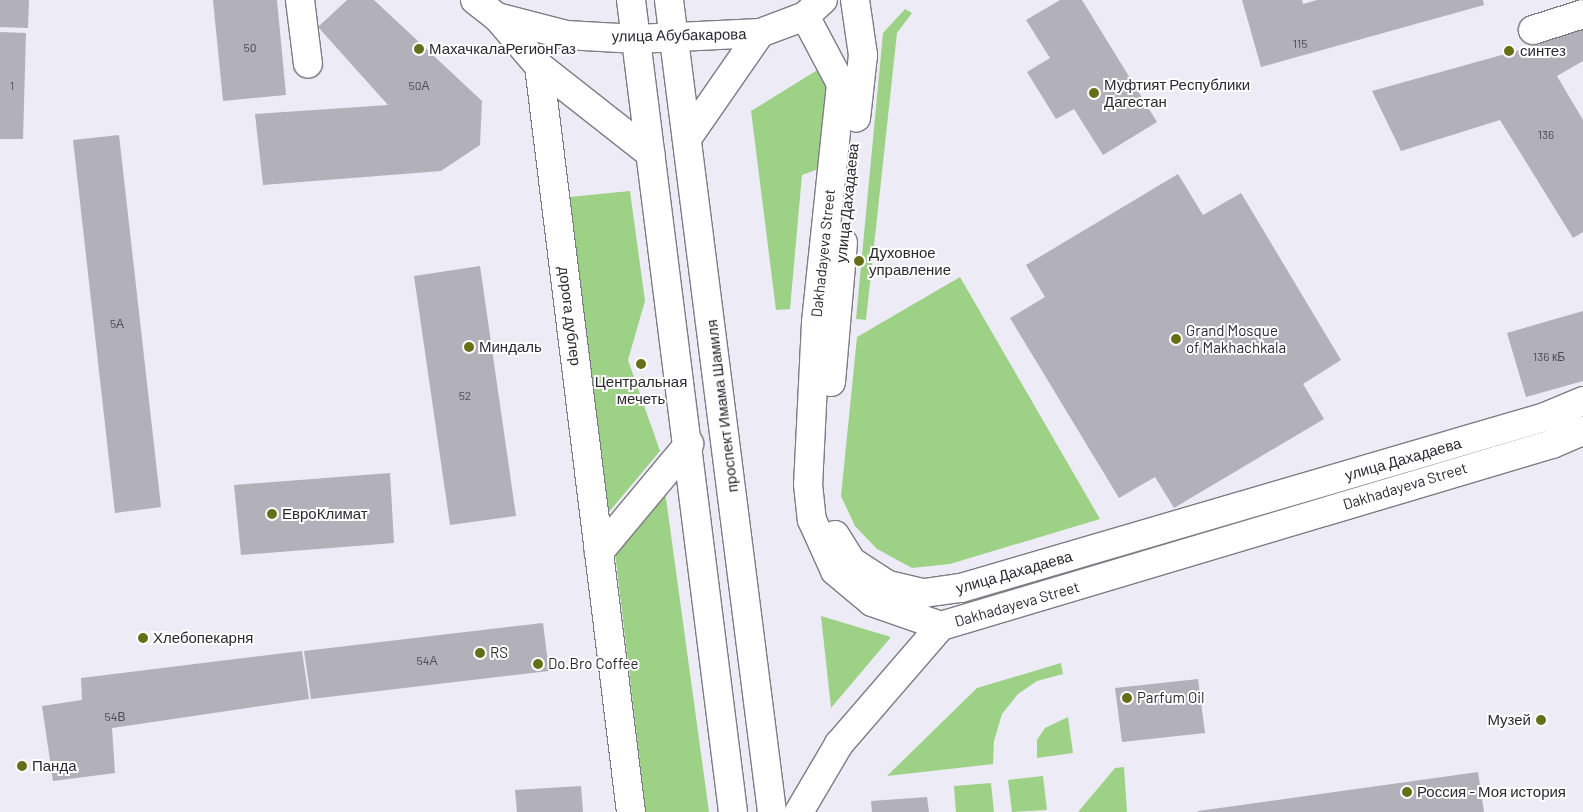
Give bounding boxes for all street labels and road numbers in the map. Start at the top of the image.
street label: улица Абубакарова [611,25,747,45]
street label: улица Дахадаева [832,142,862,264]
street label: Dakhadayeva Street [807,188,839,318]
street label: дорога дублер [555,265,585,367]
street label: проспект Имама Шамиля [702,318,742,494]
street label: улица Дахадаева [1343,434,1463,484]
street label: Dakhadayeva Street [1341,459,1469,513]
street label: улица Дахадаева [954,547,1074,597]
street label: Dakhadayeva Street [953,578,1081,630]

